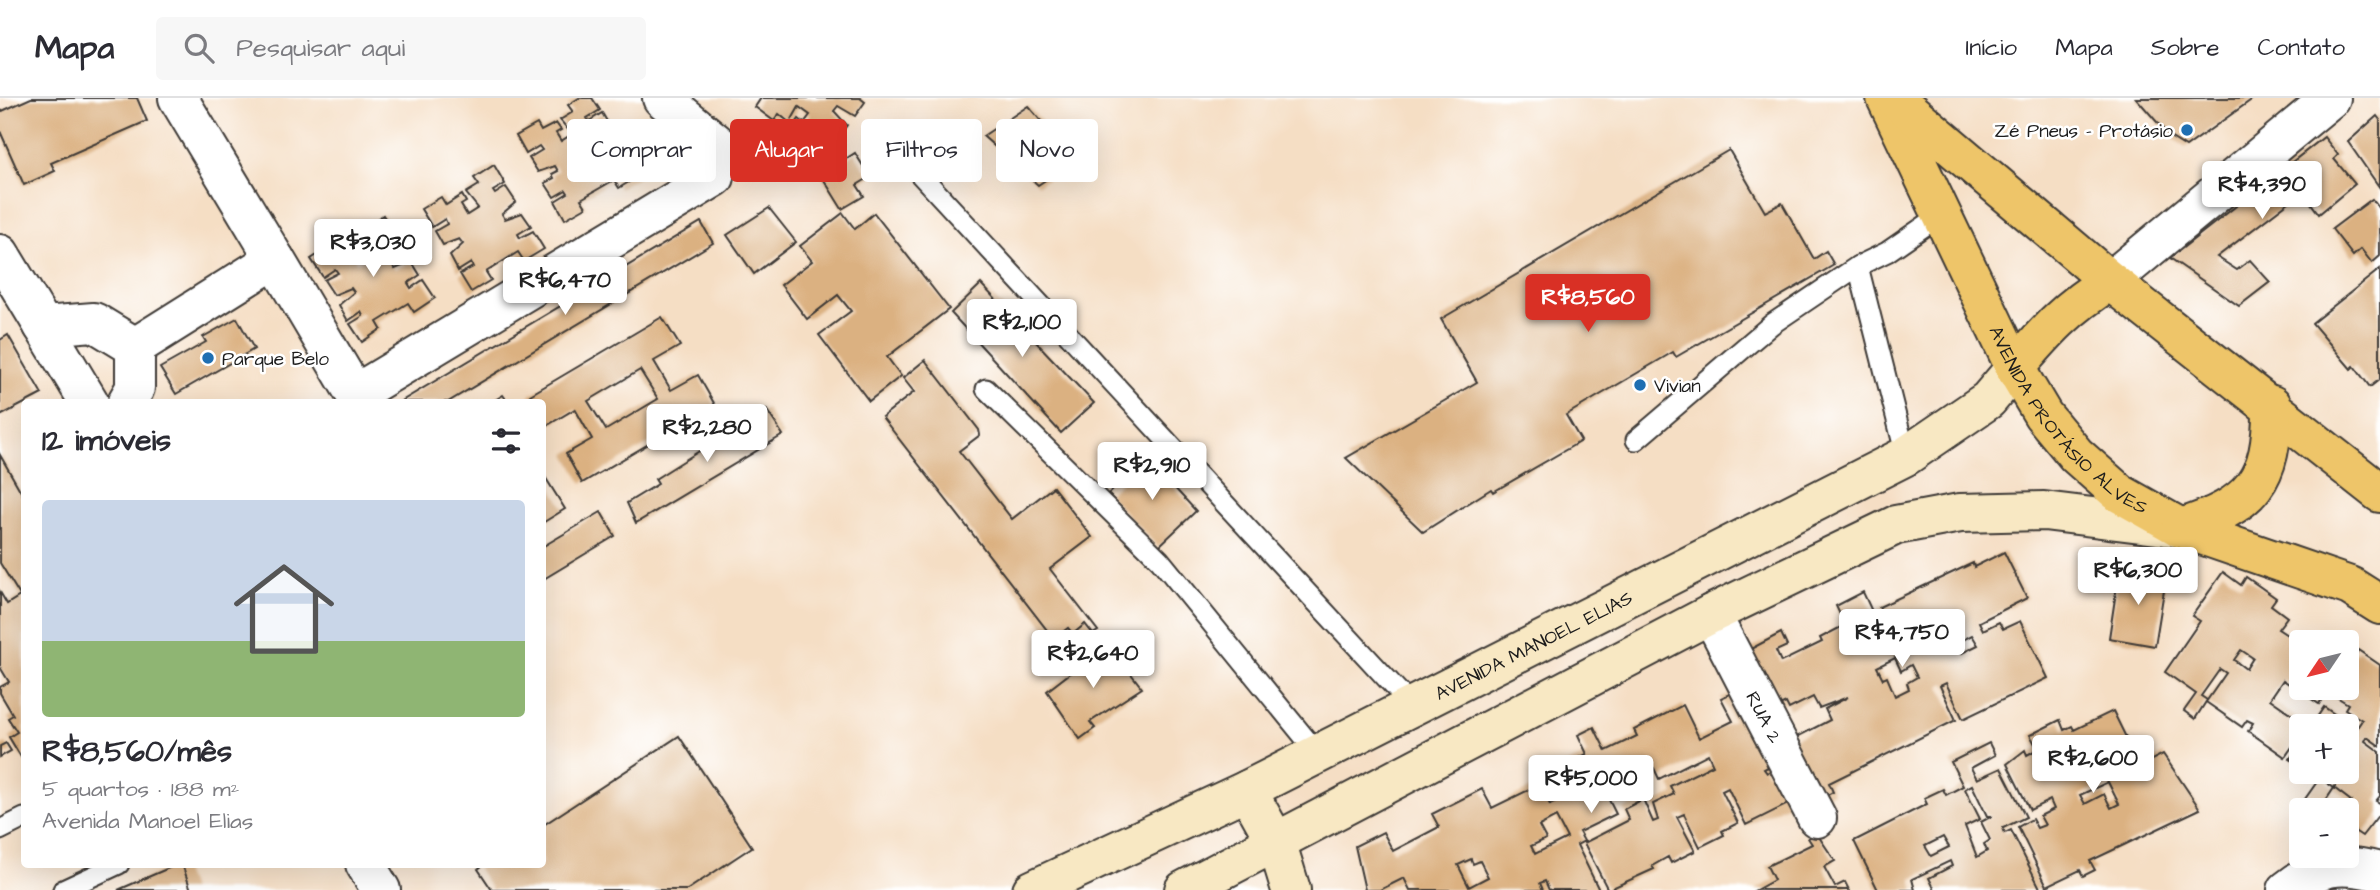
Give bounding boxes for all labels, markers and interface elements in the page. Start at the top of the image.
search box [156,17,646,80]
text: Mapa [35,25,114,71]
icon: search [180,29,218,67]
text: Pesquisar aqui [236,30,405,66]
text: Início [1966,31,2017,65]
text: Mapa [2055,31,2113,65]
text: Sobre [2151,31,2219,65]
text: Contato [2257,31,2345,65]
place label: Zé Pneus - Protásio [1994,118,2173,145]
chip: Comprar [567,119,716,182]
chip: Alugar [730,119,847,182]
chip: Filtros [861,119,982,182]
chip: Novo [996,119,1098,182]
marker: Zé Pneus - Protásio [2179,122,2195,138]
pin: R$4,390 [2197,162,2327,221]
text: R$4,390 [2218,168,2306,200]
pin: R$3,030 [308,220,438,279]
text: R$3,030 [330,226,416,258]
pin: R$6,470 [500,258,630,317]
text: R$6,470 [519,264,611,296]
pin: R$8,560 [1523,274,1653,334]
text: R$8,560 [1541,281,1635,313]
pin: R$2,100 [957,300,1087,359]
text: R$2,100 [983,306,1061,338]
street label: AVENIDA PROTÁSIO ALVES [1982,322,2152,521]
place label: Parque Belo [222,346,329,373]
marker: Parque Belo [200,350,216,366]
place label: Vivian [1654,373,1701,400]
marker: Vivian [1632,377,1648,393]
pin: R$2,280 [642,404,772,464]
text: R$2,280 [662,411,752,443]
text: 12 imóveis [42,420,171,462]
icon: filters [487,422,525,460]
pin: R$2,910 [1087,442,1217,502]
text: R$2,910 [1114,449,1191,481]
icon: home [221,546,347,672]
pin: R$6,300 [2073,547,2203,607]
text: R$6,300 [2094,554,2182,586]
street label: AVENIDA MANOEL ELIAS [1430,585,1637,708]
pin: R$4,750 [1837,610,1967,669]
text: R$4,750 [1855,616,1949,648]
pin: R$2,640 [1028,630,1158,690]
north arrow [2289,630,2359,700]
map controls [2289,630,2359,868]
text: R$2,640 [1047,637,1139,669]
street label: RUA 2 [1739,687,1788,748]
button: + [2289,714,2359,784]
text: R$8,560/mês [42,731,232,773]
pin: R$2,600 [2028,736,2158,795]
text: R$2,600 [2048,742,2138,774]
pin: R$5,000 [1526,756,1656,815]
text: R$5,000 [1544,762,1638,794]
text: 5 quartos · 188 m² [42,773,239,805]
button: − [2289,798,2359,868]
text: Avenida Manoel Elias [42,805,253,837]

